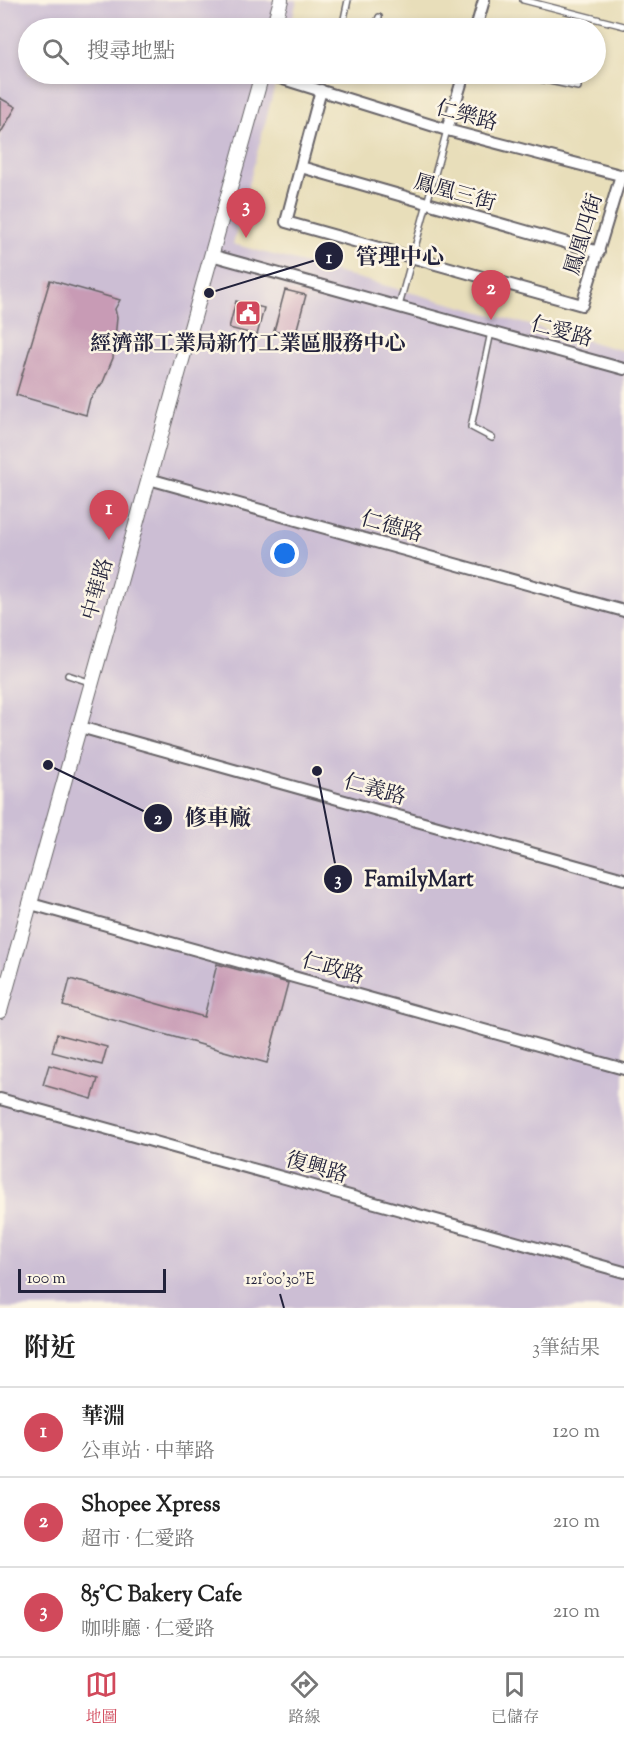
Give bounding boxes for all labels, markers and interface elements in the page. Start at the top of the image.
search box [18,18,606,84]
icon: search [39,35,72,68]
text: 搜尋地點 [87,37,175,69]
street label: 仁樂路 [432,94,501,140]
street label: 鳳凰三街 [410,168,499,220]
pin: 3 [226,188,266,238]
street label: 鳳凰四街 [558,190,612,279]
callout: 管理中心 [314,236,456,276]
text: 管理中心 [356,243,444,275]
text: 1 [326,246,333,272]
pin: 2 [472,270,510,320]
public building icon: 經濟部工業局新竹工業區服務中心 [233,298,263,328]
street label: 仁愛路 [527,310,596,356]
place label: 經濟部工業局新竹工業區服務中心 [91,330,406,360]
pin: 1 [90,490,128,540]
street label: 仁德路 [357,505,426,551]
your location [270,539,299,568]
street label: 中華路 [76,555,122,624]
street label: 仁義路 [340,768,409,814]
callout: 修車廠 [143,798,263,838]
text: 修車廠 [185,804,251,836]
text: 2 [154,807,163,833]
callout: FamilyMart [323,859,485,899]
text: FamilyMart [365,865,474,897]
text: 3 [334,868,342,894]
street label: 仁政路 [298,947,367,993]
street label: 復興路 [282,1146,351,1192]
scale bar [18,1266,166,1294]
text: 100 m [27,1268,66,1291]
text: 121°00'30"E [245,1270,315,1291]
text: 附近 [24,1331,76,1368]
text: 3筆結果 [532,1335,600,1364]
text: 華淵 [81,1402,125,1434]
text: 1 [40,1418,47,1447]
text: 120 m [552,1418,600,1447]
text: 公車站 · 中華路 [81,1438,215,1467]
text: Shopee Xpress [81,1490,220,1522]
text: 2 [39,1508,48,1537]
text: 210 m [553,1508,600,1537]
text: 超市 · 仁愛路 [81,1526,195,1555]
text: 85°C Bakery Cafe [81,1580,242,1612]
text: 3 [39,1598,48,1627]
text: 210 m [553,1598,600,1627]
text: 咖啡廳 · 仁愛路 [81,1616,215,1645]
tab: 地圖 [85,1668,118,1730]
tab: 路線 [288,1668,321,1730]
tab: 已儲存 [491,1668,539,1730]

